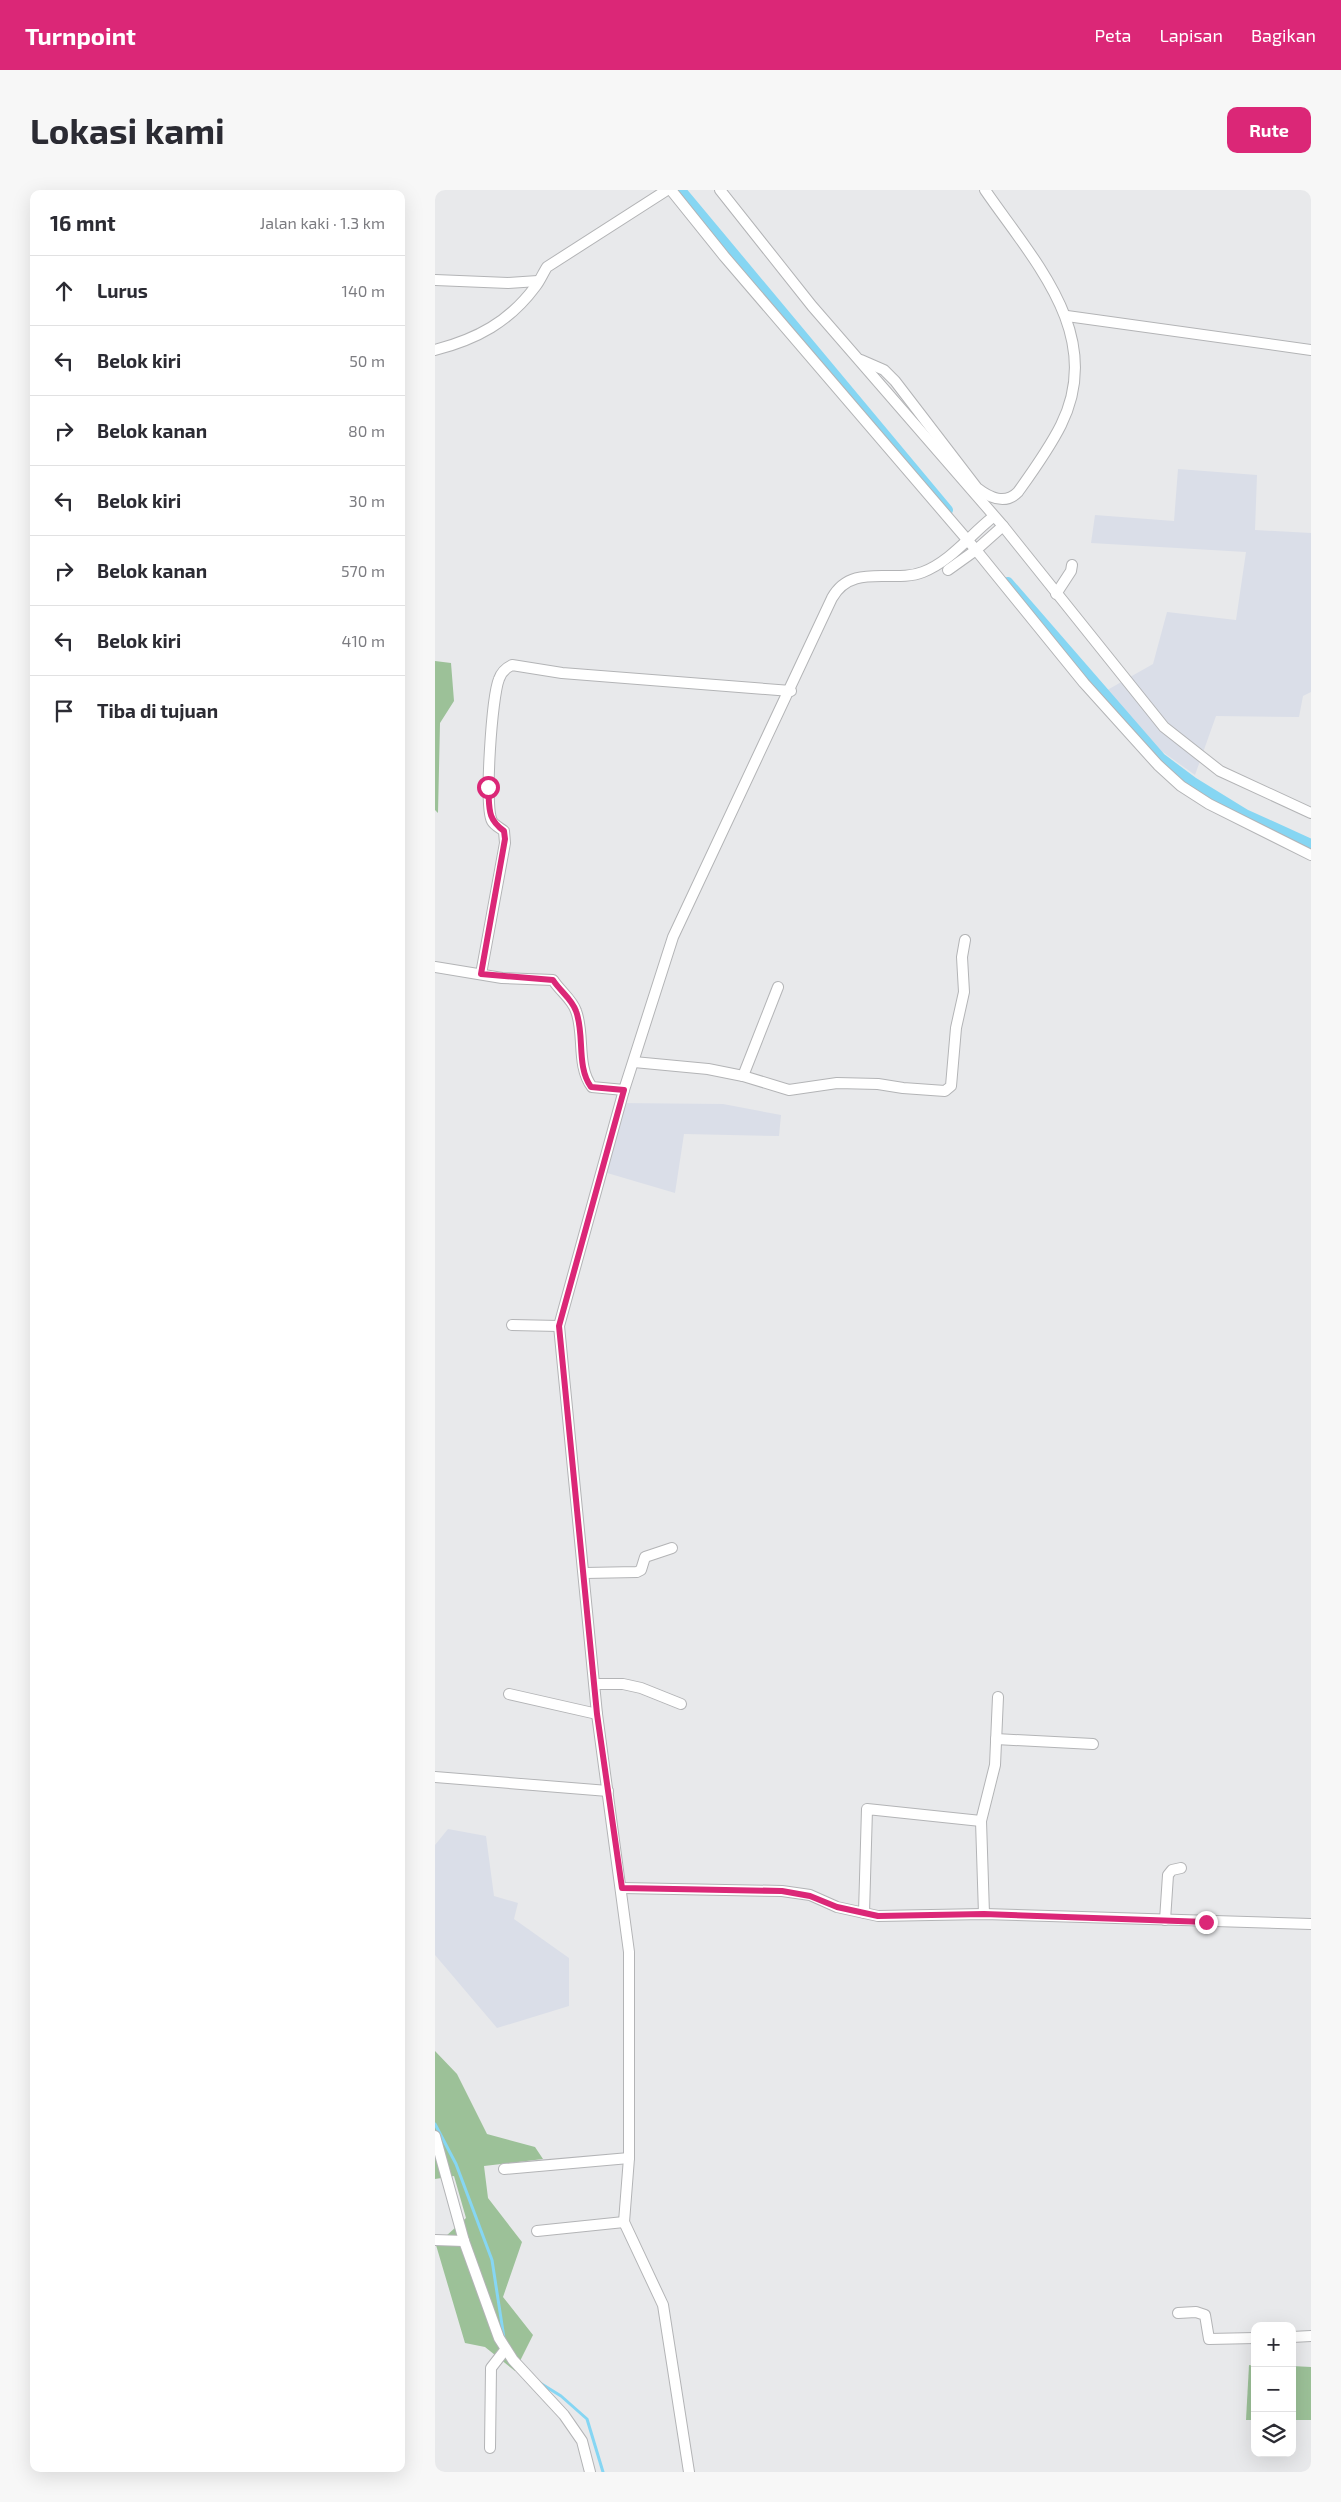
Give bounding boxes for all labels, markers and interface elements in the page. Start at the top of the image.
text: Turnpoint [25,21,136,50]
text: Peta [1094,24,1131,46]
text: Lapisan [1159,24,1223,46]
text: Bagikan [1251,24,1316,46]
button: Rute [1227,107,1311,153]
text: Lokasi kami [30,109,225,151]
text: 16 mnt [50,210,116,235]
text: Jalan kaki · 1.3 km [260,213,385,232]
icon: ahead [50,277,78,305]
text: Lurus [97,279,148,302]
text: 140 m [342,281,385,300]
icon: left [50,347,78,375]
text: Belok kiri [97,349,181,372]
text: 50 m [349,351,385,370]
icon: right [50,417,78,445]
text: Belok kanan [97,419,207,442]
text: 80 m [348,421,385,440]
icon: left [50,487,78,515]
text: Belok kiri [97,489,181,512]
text: 30 m [349,491,385,510]
icon: right [50,557,78,585]
text: Belok kanan [97,559,207,582]
text: 570 m [341,561,385,580]
icon: left [50,627,78,655]
text: Belok kiri [97,629,181,652]
text: 410 m [342,631,385,650]
icon: arrive [50,697,78,725]
text: Tiba di tujuan [97,699,218,722]
route start [477,776,500,799]
route end [1195,1911,1218,1934]
map controls [1251,2322,1296,2457]
button: + [1251,2322,1296,2367]
button: − [1251,2367,1296,2412]
button: layers [1251,2412,1296,2457]

